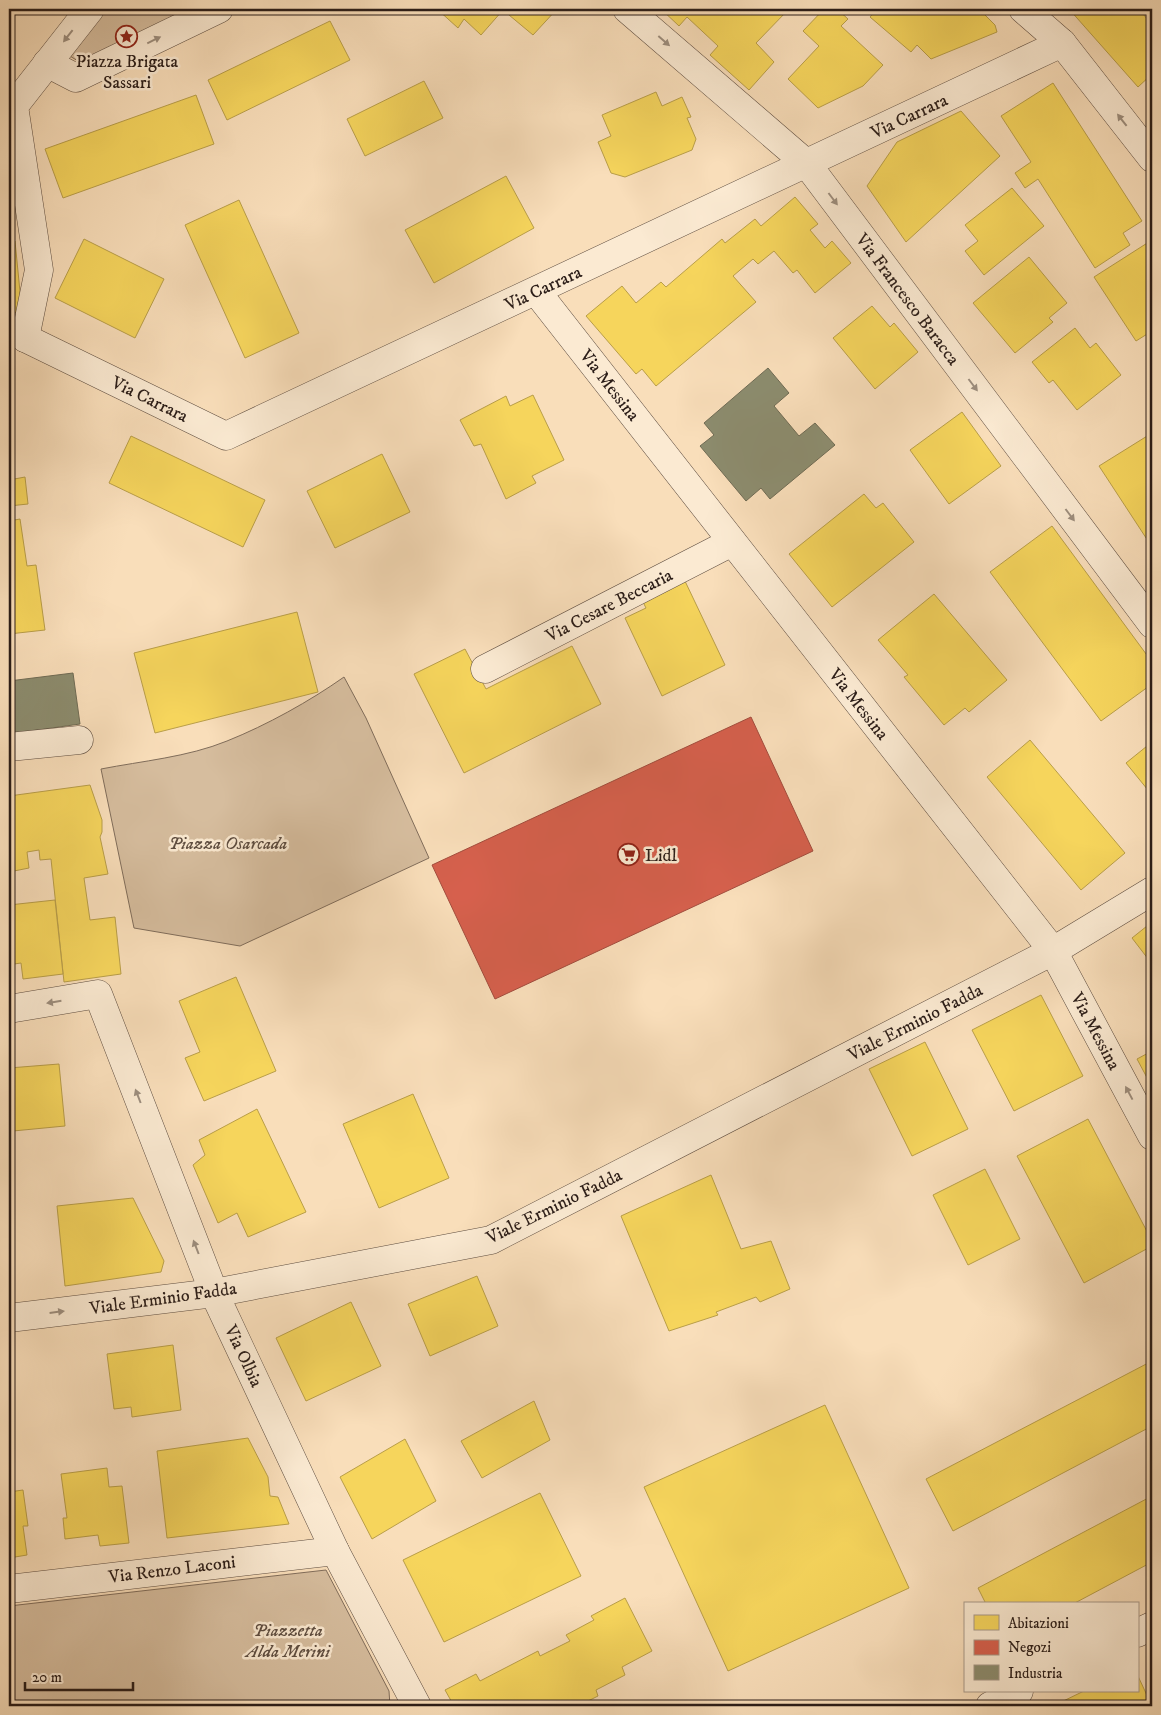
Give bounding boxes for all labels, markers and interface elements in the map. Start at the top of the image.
place icon: Piazza Brigata Sassari [115,24,139,48]
one-way arrow [63,29,74,42]
one-way arrow [657,35,670,46]
one-way arrow [147,36,161,44]
place label: Piazza Brigata Sassari [76,51,179,94]
street label: Via Carrara [867,89,952,145]
one-way arrow [1117,114,1128,127]
one-way arrow [828,192,839,205]
street label: Via Francesco Baracca [850,229,964,370]
street label: Via Carrara [501,261,586,317]
street label: Via Messina [574,345,644,426]
street label: Via Carrara [107,372,192,428]
one-way arrow [968,378,978,392]
one-way arrow [1065,508,1076,521]
street label: Via Cesare Beccaria [541,564,677,648]
street label: Via Messina [823,664,893,745]
park label: Piazza Osarcada [169,833,288,855]
supermarket icon: Lidl [617,843,641,867]
place label: Lidl [645,845,678,867]
street label: Viale Erminio Fadda [844,979,987,1067]
street label: Via Messina [1065,988,1125,1074]
one-way arrow [45,998,61,1006]
one-way arrow [1125,1086,1133,1101]
one-way arrow [134,1088,142,1103]
street label: Viale Erminio Fadda [482,1164,626,1250]
one-way arrow [192,1240,199,1255]
street label: Viale Erminio Fadda [87,1278,238,1320]
one-way arrow [49,1308,65,1316]
street label: Via Olbia [219,1321,267,1391]
street label: Via Renzo Laconi [106,1551,237,1589]
legend [964,1602,1138,1692]
text: Abitazioni [1008,1614,1069,1633]
park label: Piazzetta Alda Merini [244,1620,331,1663]
text: Negozi [1008,1638,1051,1657]
scale bar [25,1660,132,1692]
text: Industria [1008,1664,1063,1683]
text: 20 m [32,1668,62,1687]

